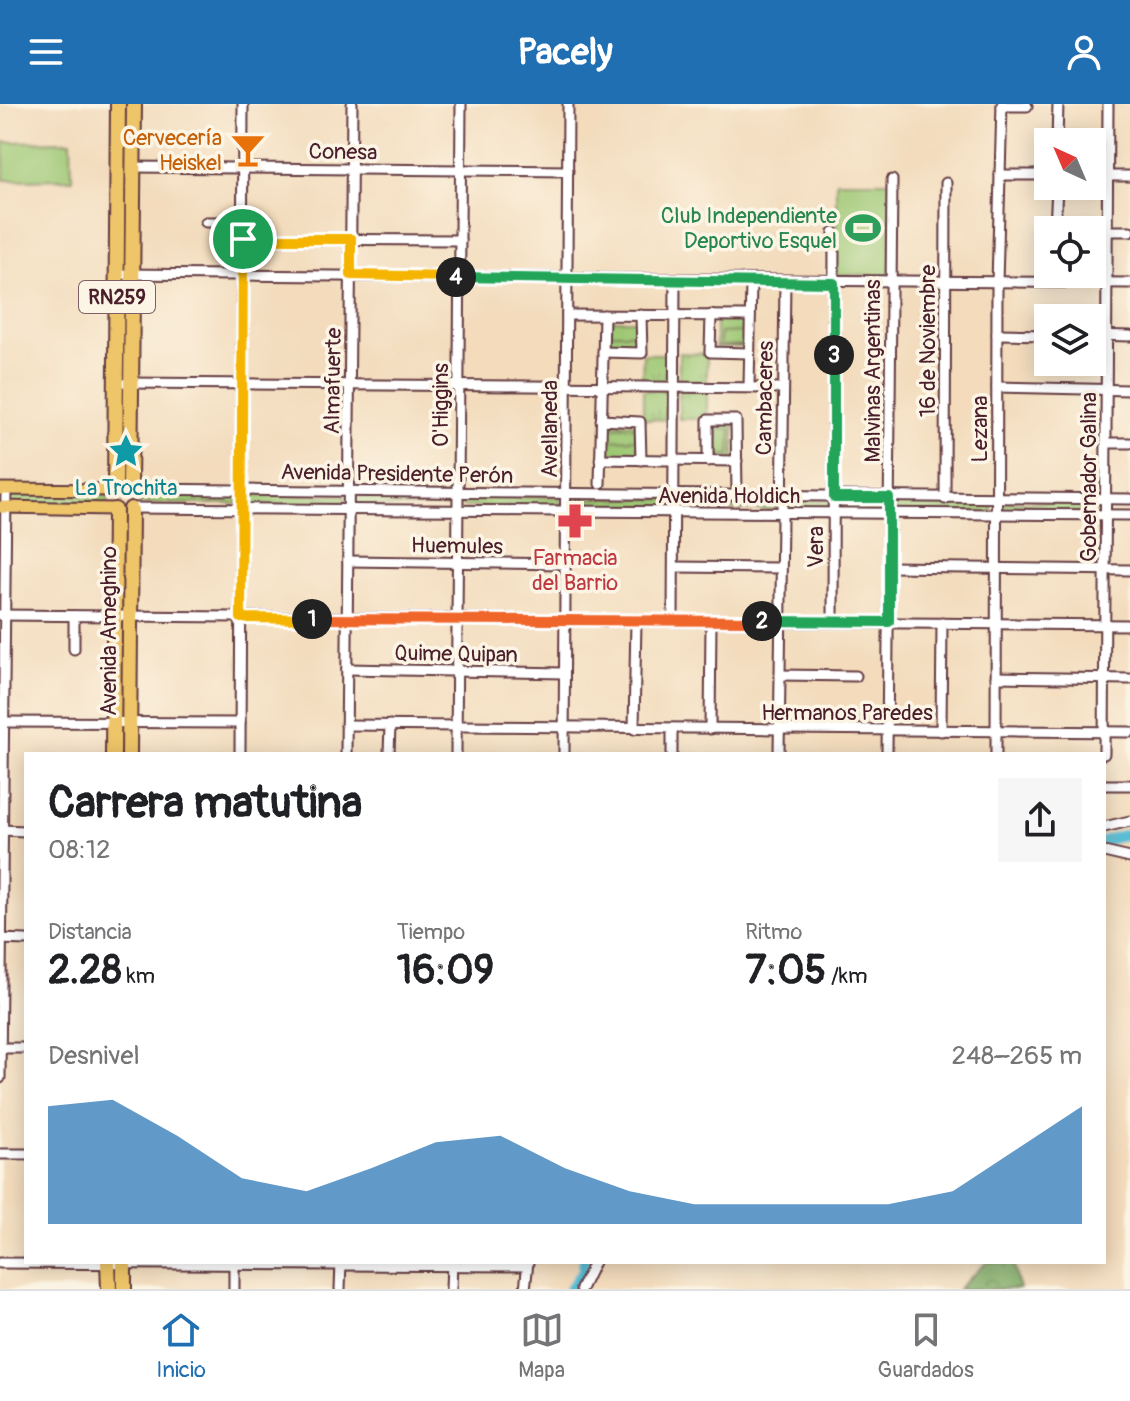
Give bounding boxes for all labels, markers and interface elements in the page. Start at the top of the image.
icon: menu [24,30,68,74]
text: Pacely [517,30,613,75]
icon: person [1062,30,1106,74]
place label: Cervecería Heiskel [123,124,222,177]
north arrow [1034,128,1106,200]
map controls [1034,128,1106,376]
bar icon: Cervecería Heiskel [229,131,267,169]
street label: Conesa [308,137,377,167]
place label: Club Independiente Deportivo Esquel [661,202,837,255]
pin [209,205,277,273]
sports icon: Club Independiente Deportivo Esquel [844,209,882,247]
button: locate [1034,216,1106,288]
icon: arrive [221,217,265,261]
pin: 4 [436,257,476,297]
text: 4 [450,263,462,291]
street label: 16 de Noviembre [914,265,942,417]
street label: Malvinas Argentinas [859,279,887,463]
road number: RN259 [79,281,155,313]
button: layers [1034,304,1106,376]
street label: Almafuerte [318,327,348,435]
pin: 3 [814,335,854,375]
street label: Cambaceres [750,340,780,456]
text: 3 [828,341,840,369]
street label: O'Higgins [427,363,455,447]
street label: Avellaneda [536,380,564,478]
street label: Gobernador Galina [1075,392,1103,562]
street label: Lezana [966,396,994,462]
place icon: La Trochita [107,432,145,470]
street label: Avenida Presidente Perón [280,458,514,490]
place label: La Trochita [75,474,177,502]
street label: Avenida Holdich [658,482,800,510]
pharmacy icon: Farmacia del Barrio [556,502,594,540]
street label: Vera [802,526,830,568]
street label: Huemules [411,531,503,561]
place label: Farmacia del Barrio [532,544,618,597]
street label: Avenida Ameghino [95,546,123,716]
pin: 1 [292,599,332,639]
pin: 2 [742,601,782,641]
text: 1 [308,605,316,633]
text: 2 [756,607,768,635]
street label: Quime Quipan [394,639,518,669]
street label: Hermanos Paredes [761,699,933,727]
text: Carrera matutina [48,776,362,831]
button: share [998,778,1082,862]
text: 08:12 [48,834,111,866]
text: Distancia [48,918,132,946]
text: Tiempo [397,918,465,946]
text: Ritmo [745,918,802,946]
text: 2.28 [48,946,122,995]
text: 16:09 [397,946,494,995]
text: 7:05 [745,946,826,995]
text: km [122,962,155,990]
text: /km [826,962,868,990]
text: Desnivel [48,1040,140,1072]
text: 248–265 m [951,1040,1082,1072]
tab: Inicio [156,1308,206,1384]
tab: Mapa [518,1308,565,1384]
tab: Guardados [877,1308,974,1384]

